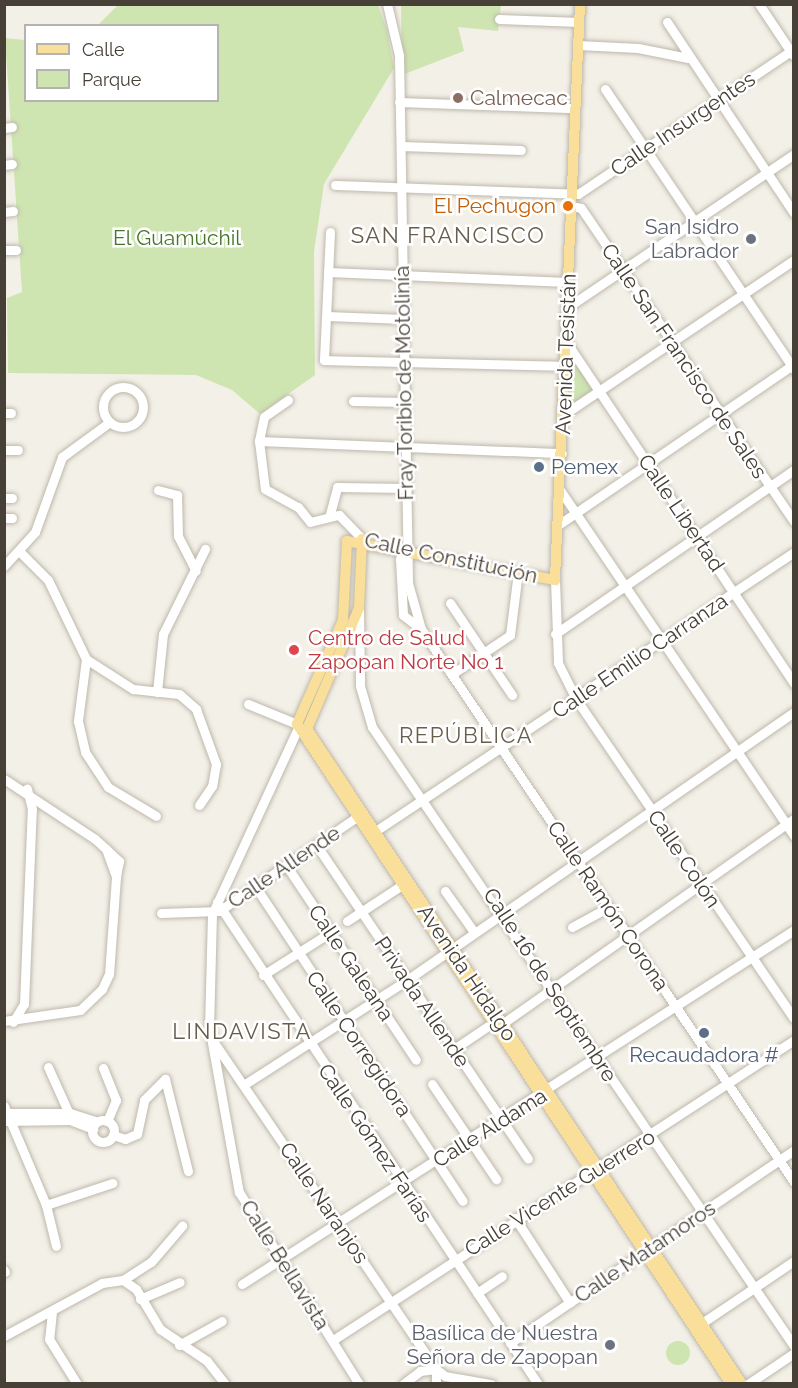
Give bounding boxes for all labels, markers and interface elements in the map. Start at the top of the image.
legend [24,24,219,102]
text: Calle [82,39,125,60]
street label: Calle Insurgentes [606,66,760,182]
text: Parque [82,69,141,90]
place label: Calmecac [470,85,568,111]
marker: Calmecac [451,91,465,105]
place label: El Pechugon [433,193,556,219]
marker: El Pechugon [561,199,575,213]
place label: San Isidro Labrador [645,214,739,264]
district label: SAN FRANCISCO [351,223,545,249]
park label: El Guamúchil [113,225,241,251]
marker: San Isidro Labrador [744,232,758,246]
street label: Calle San Francisco de Sales [596,239,772,483]
street label: Fray Toribio de Motolinía [389,265,419,501]
street label: Avenida Tesistán [551,273,581,435]
street label: Calle Libertad [633,450,729,576]
place label: Pemex [551,454,618,480]
marker: Pemex [532,460,546,474]
street label: Calle Constitución [362,527,540,589]
street label: Calle Emilio Carranza [548,588,732,724]
place label: Centro de Salud Zapopan Norte No 1 [308,625,503,675]
marker: Centro de Salud Zapopan Norte No 1 [285,641,303,659]
district label: REPÚBLICA [399,723,533,749]
street label: Calle Colón [642,805,726,913]
street label: Calle Ramón Corona [542,816,674,996]
street label: Calle Allende [223,820,345,914]
street label: Calle 16 de Septiembre [478,883,622,1087]
street label: Calle Galeana [303,900,399,1026]
street label: Avenida Hidalgo [412,900,522,1046]
street label: Privada Allende [369,932,475,1072]
street label: Calle Corregidora [301,966,417,1122]
district label: LINDAVISTA [172,1019,312,1045]
marker: Recaudadora # [697,1026,711,1040]
place label: Recaudadora # [629,1042,779,1068]
street label: Calle Gómez Farías [313,1059,437,1227]
street label: Calle Aldama [428,1083,552,1173]
street label: Calle Vicente Guerrero [460,1124,660,1262]
street label: Calle Naranjos [274,1138,374,1268]
street label: Calle Bellavista [235,1195,335,1335]
street label: Calle Matamoros [570,1196,720,1308]
place label: Basílica de Nuestra Señora de Zapopan [407,1320,598,1370]
marker: Basílica de Nuestra Señora de Zapopan [603,1338,617,1352]

